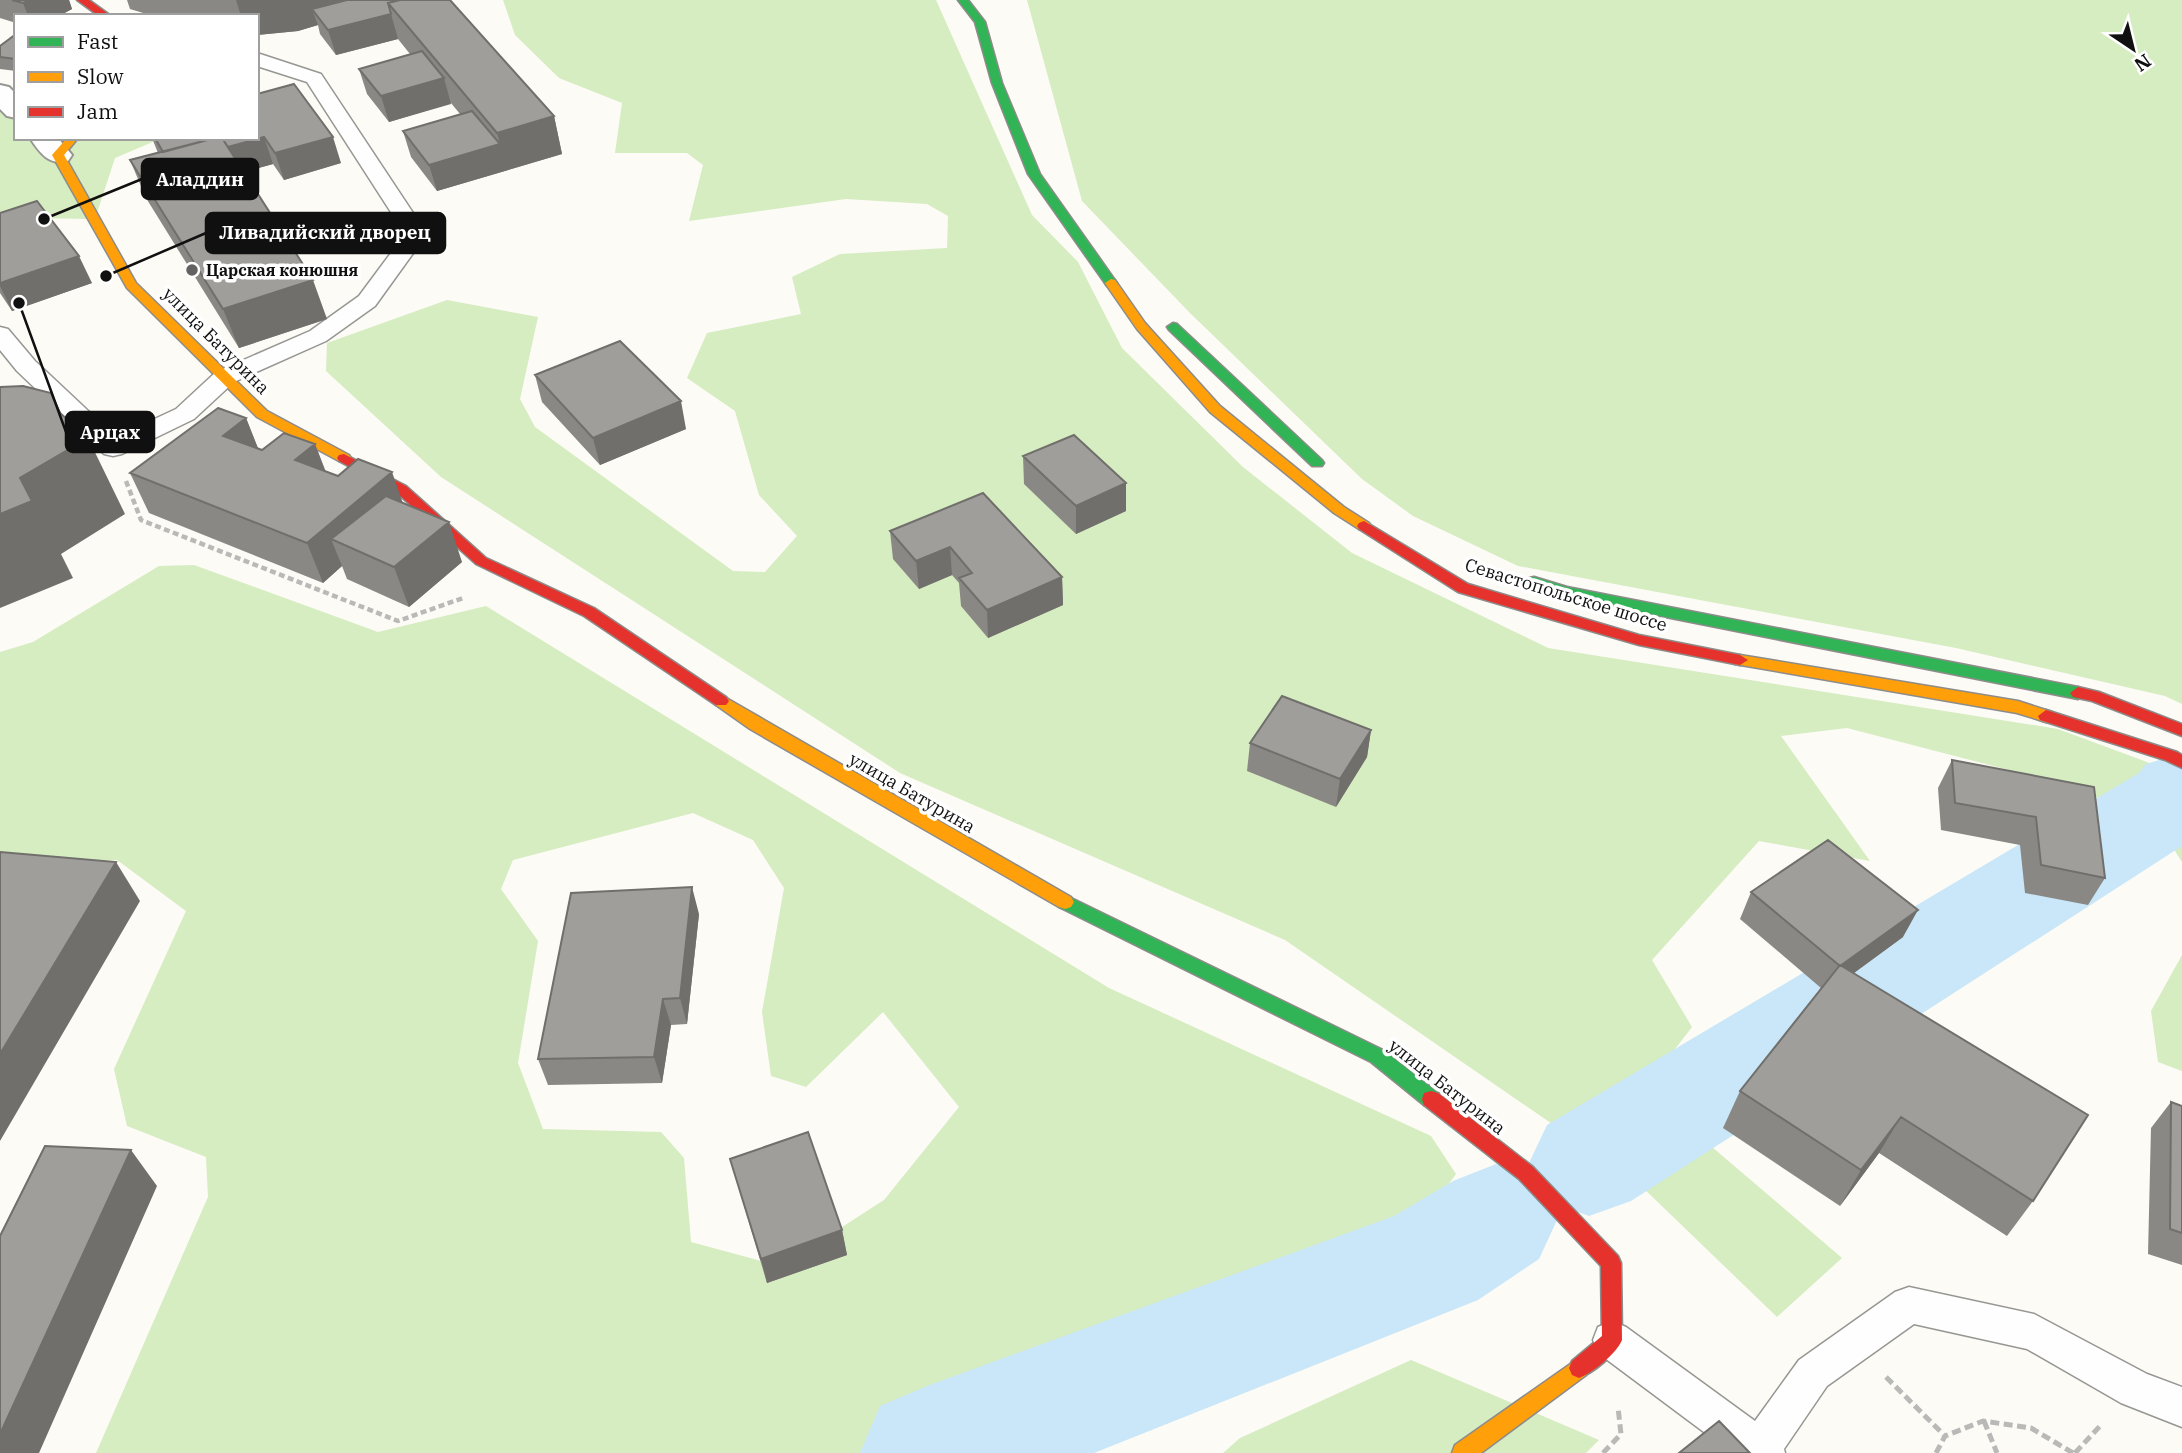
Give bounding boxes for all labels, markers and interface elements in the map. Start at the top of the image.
legend [14,14,259,140]
north arrow [2098,14,2168,84]
text: Fast [77,27,118,55]
text: N [2130,49,2156,77]
text: Slow [77,62,124,90]
text: Jam [77,97,118,125]
callout: Аладдин [142,159,258,199]
text: Аладдин [156,167,244,191]
callout: Ливадийский дворец [206,213,445,253]
text: Ливадийский дворец [219,220,431,244]
place label: Царская конюшня [206,260,359,280]
marker: Царская конюшня [184,262,200,278]
street label: улица Батурина [158,282,275,399]
callout: Арцах [66,412,154,452]
text: Арцах [80,420,140,444]
street label: Севастопольское шоссе [1462,553,1670,636]
street label: улица Батурина [845,747,980,838]
street label: улица Батурина [1384,1034,1510,1139]

